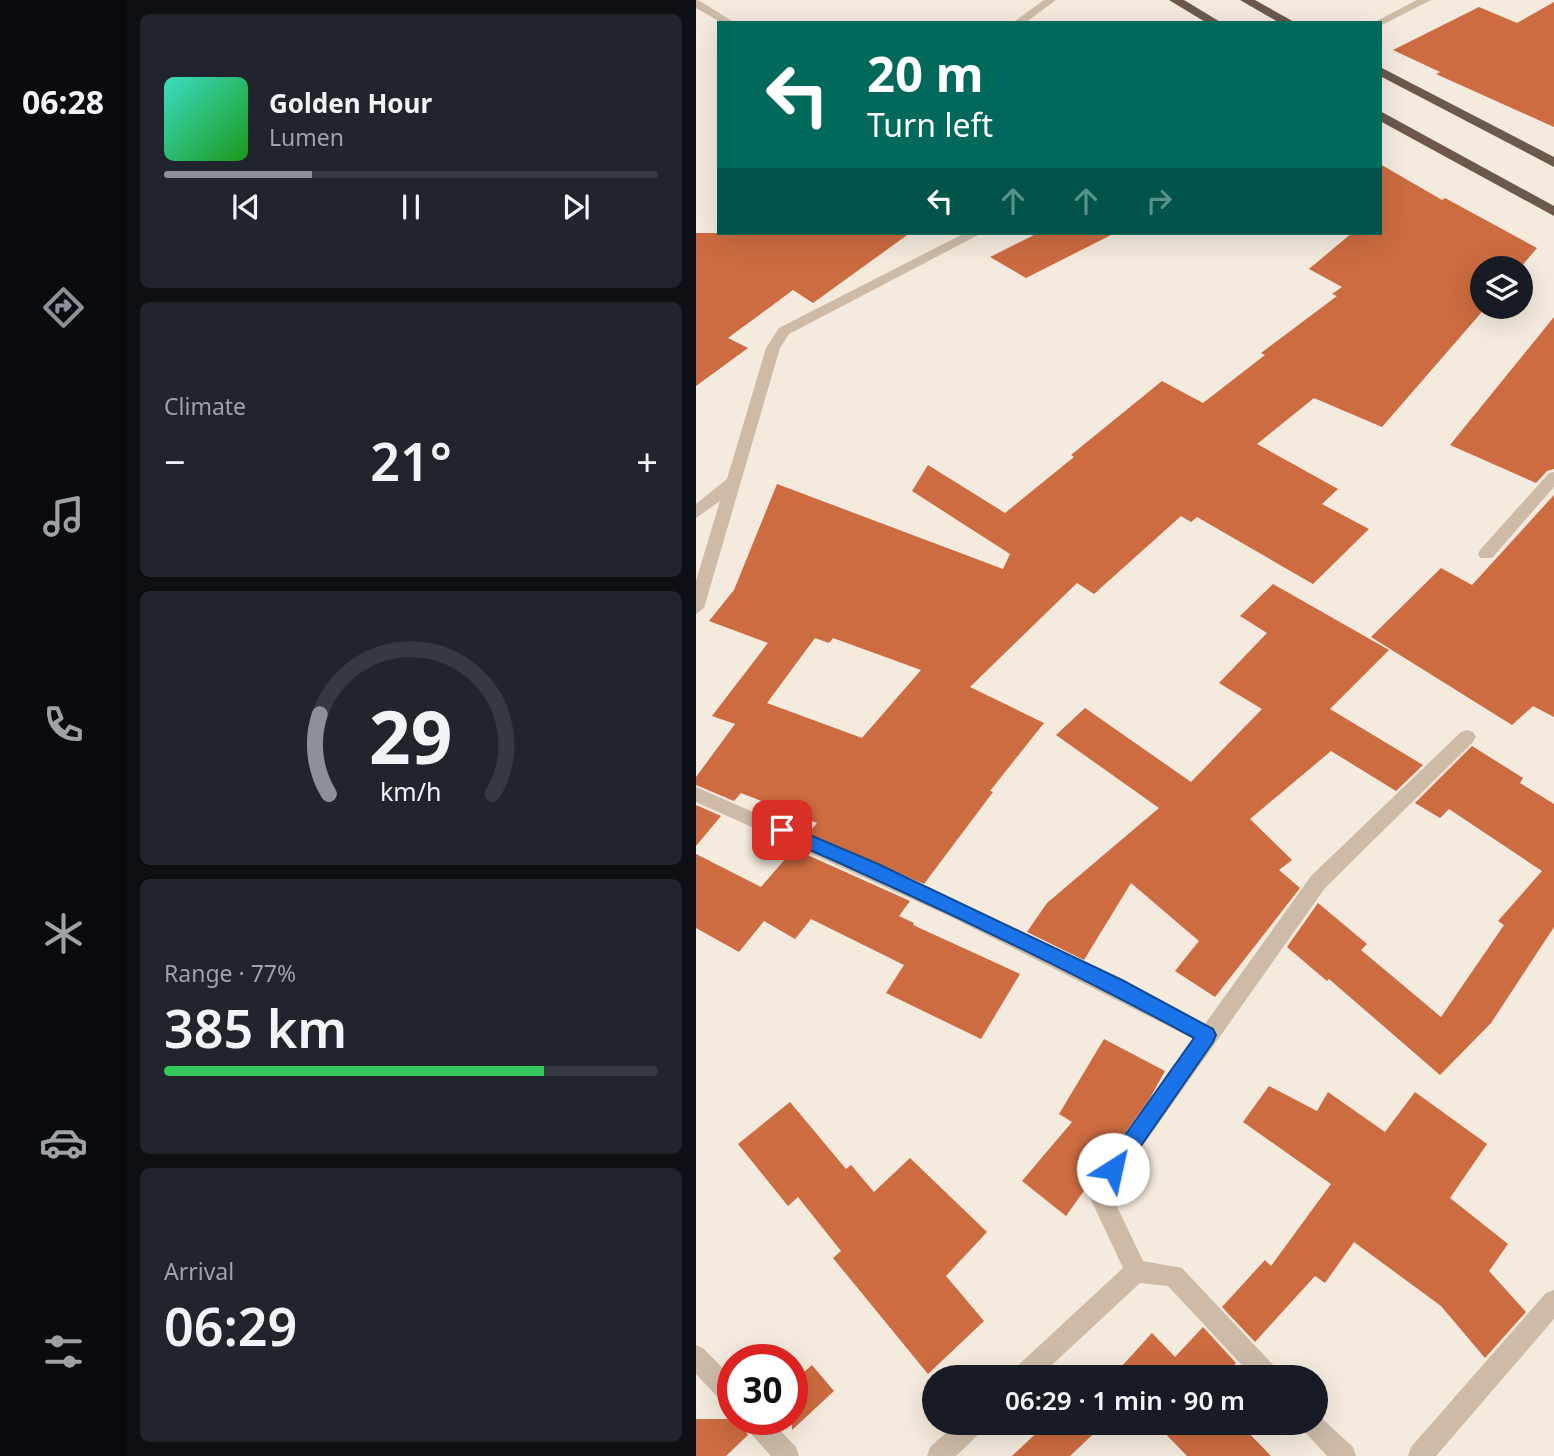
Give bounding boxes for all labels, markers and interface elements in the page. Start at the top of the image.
text: 20 m [867,40,984,106]
icon: left [752,49,843,140]
text: 06:28 [22,80,104,123]
text: Golden Hour [269,85,432,121]
text: Turn left [867,103,993,146]
text: Lumen [269,121,344,153]
icon: left [921,182,959,220]
icon: ahead [994,182,1032,220]
icon: ahead [1067,182,1105,220]
icon: right [1140,182,1178,220]
icon: previous [227,188,265,226]
icon: pause [392,188,430,226]
icon: next [557,188,595,226]
map controls [1470,256,1533,319]
button: layers [1470,256,1533,319]
icon: directions [39,283,88,332]
text: Climate [164,390,246,422]
text: 21° [370,425,452,496]
text: − [164,435,186,487]
text: + [636,435,658,487]
icon: music [39,492,88,541]
text: 29 [369,686,453,785]
icon: phone [39,700,88,749]
text: km/h [380,774,442,808]
pin [752,800,812,860]
icon: arrive [763,811,801,849]
icon: climate [39,909,88,958]
text: Range · 77% [164,957,296,989]
text: 385 km [164,992,347,1063]
icon: car [39,1118,88,1167]
position arrow [1076,1132,1150,1206]
text: Arrival [164,1255,234,1287]
text: 06:29 [164,1290,297,1361]
icon: filters [39,1327,88,1376]
speed limit sign: 30 [717,1344,808,1435]
text: 06:29 · 1 min · 90 m [1005,1382,1245,1418]

